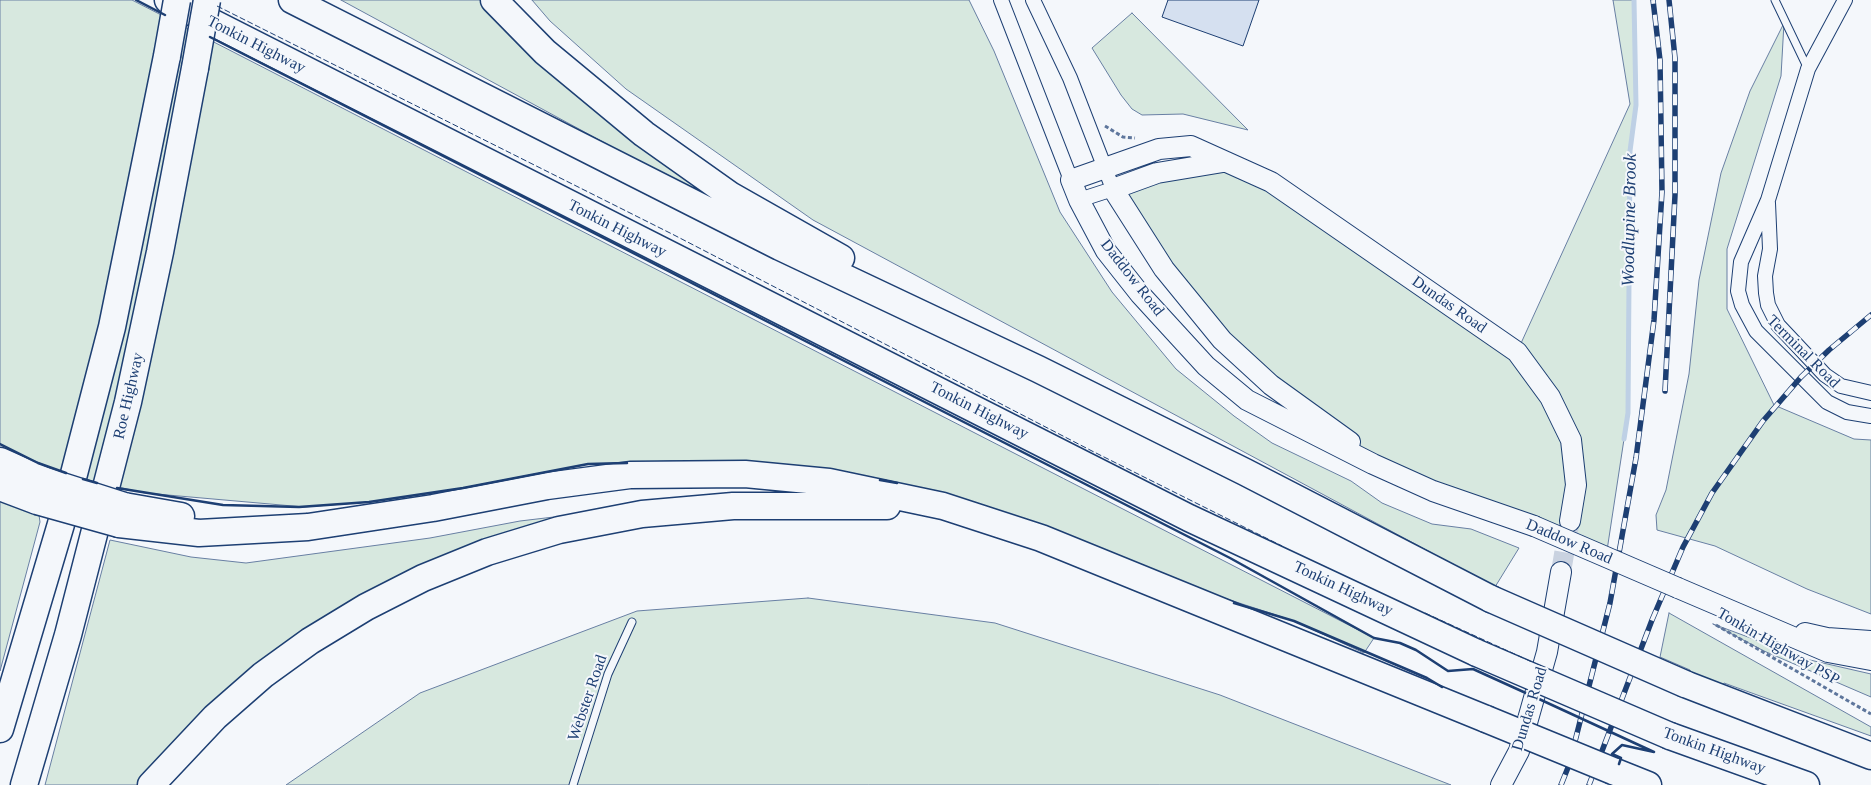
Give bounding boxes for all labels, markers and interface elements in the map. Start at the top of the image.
street label: Tonkin Highway [204,12,308,78]
water label: Woodlupine Brook [1618,153,1642,287]
street label: Tonkin Highway [565,196,669,262]
street label: Daddow Road [1096,236,1168,320]
street label: Dundas Road [1408,272,1490,338]
street label: Terminal Road [1763,312,1843,392]
street label: Roe Highway [110,351,148,441]
street label: Tonkin Highway [927,378,1031,444]
street label: Daddow Road [1523,515,1615,569]
street label: Tonkin Highway [1290,558,1396,620]
street label: Tonkin Highway PSP [1713,604,1843,690]
street label: Webster Road [564,652,612,744]
street label: Dundas Road [1508,665,1552,753]
street label: Tonkin Highway [1660,724,1768,778]

